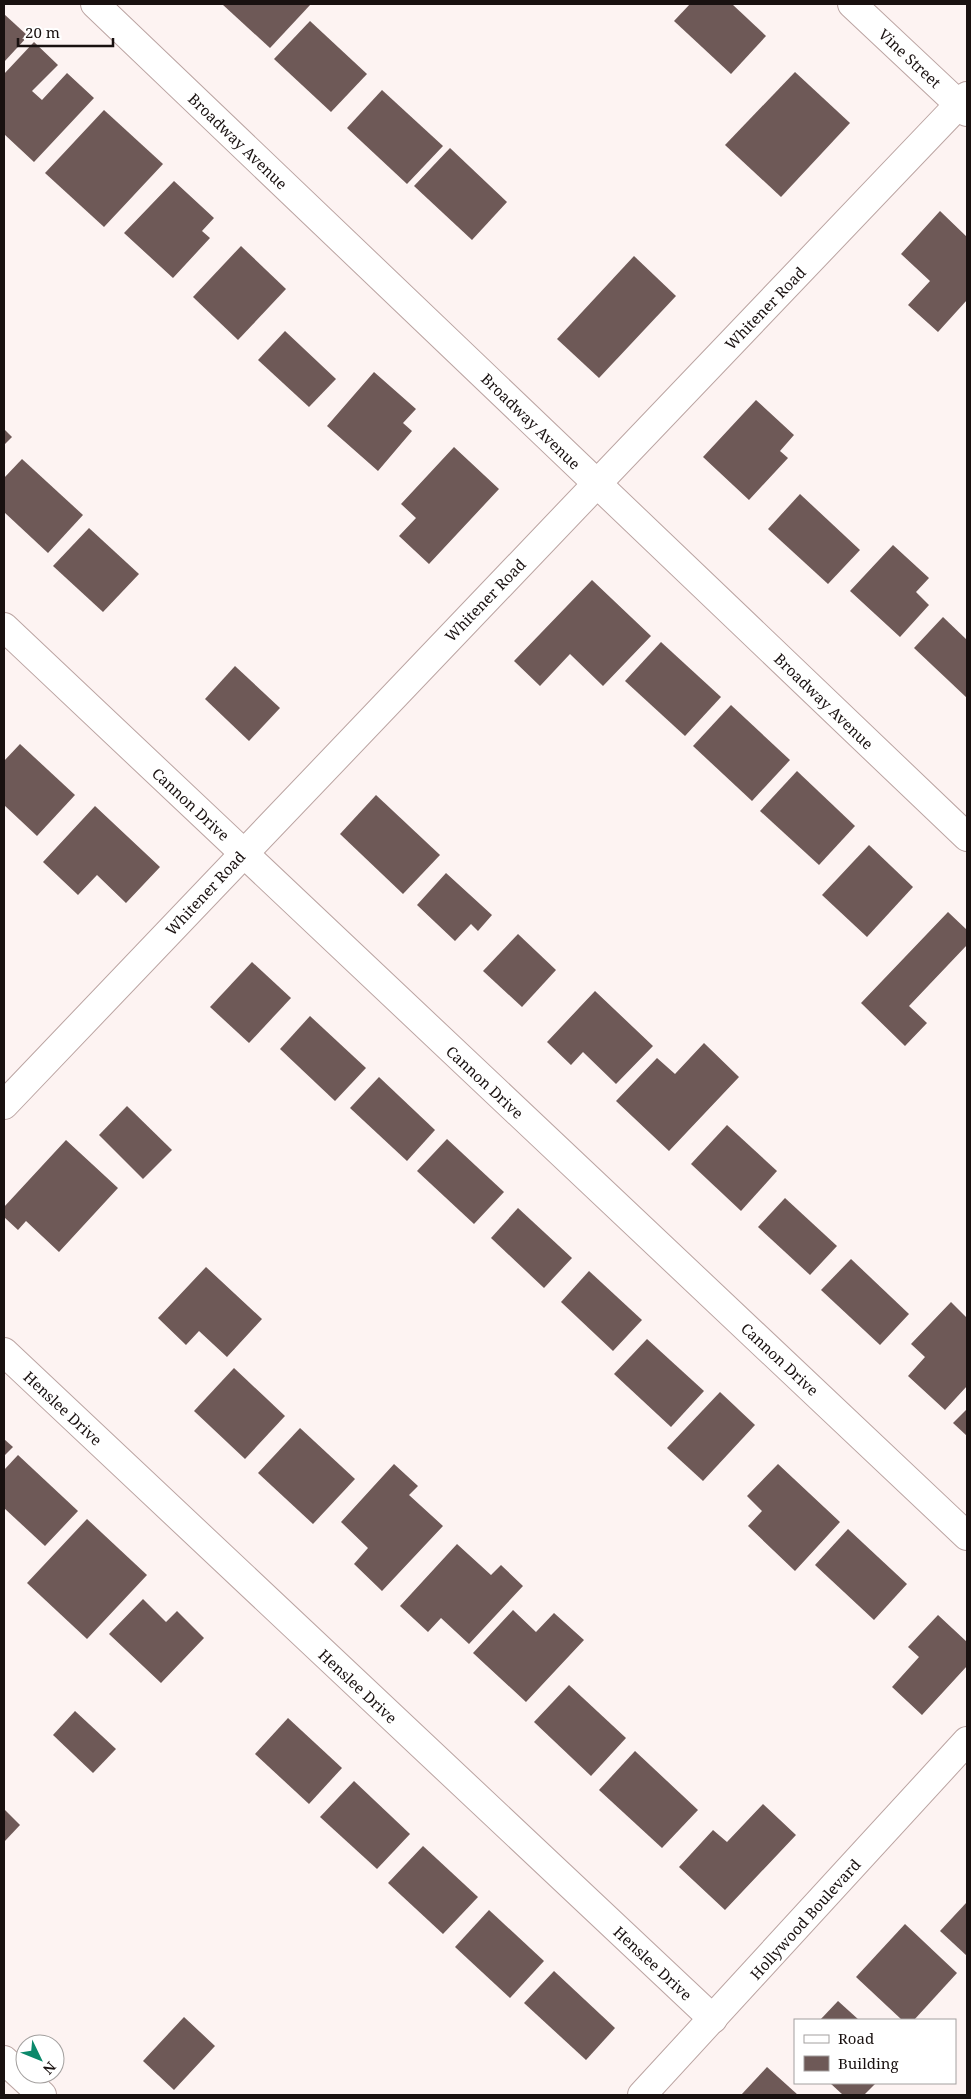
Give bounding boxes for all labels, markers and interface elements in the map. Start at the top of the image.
scale bar [18,15,112,47]
text: 20 m [25,22,60,42]
street label: Vine Street [875,24,945,92]
street label: Broadway Avenue [184,89,292,193]
street label: Whitener Road [720,262,810,354]
street label: Broadway Avenue [477,369,585,473]
street label: Whitener Road [440,554,530,646]
street label: Broadway Avenue [770,649,878,753]
street label: Cannon Drive [148,763,234,845]
street label: Whitener Road [161,847,249,939]
street label: Cannon Drive [442,1041,528,1123]
street label: Cannon Drive [737,1318,823,1400]
street label: Henslee Drive [19,1366,107,1450]
street label: Henslee Drive [314,1644,402,1728]
street label: Hollywood Boulevard [745,1854,865,1984]
street label: Henslee Drive [609,1921,697,2005]
legend [794,2019,956,2084]
text: Road [838,2028,874,2048]
north arrow [15,2034,65,2084]
text: Building [838,2053,899,2073]
text: N [39,2058,61,2079]

